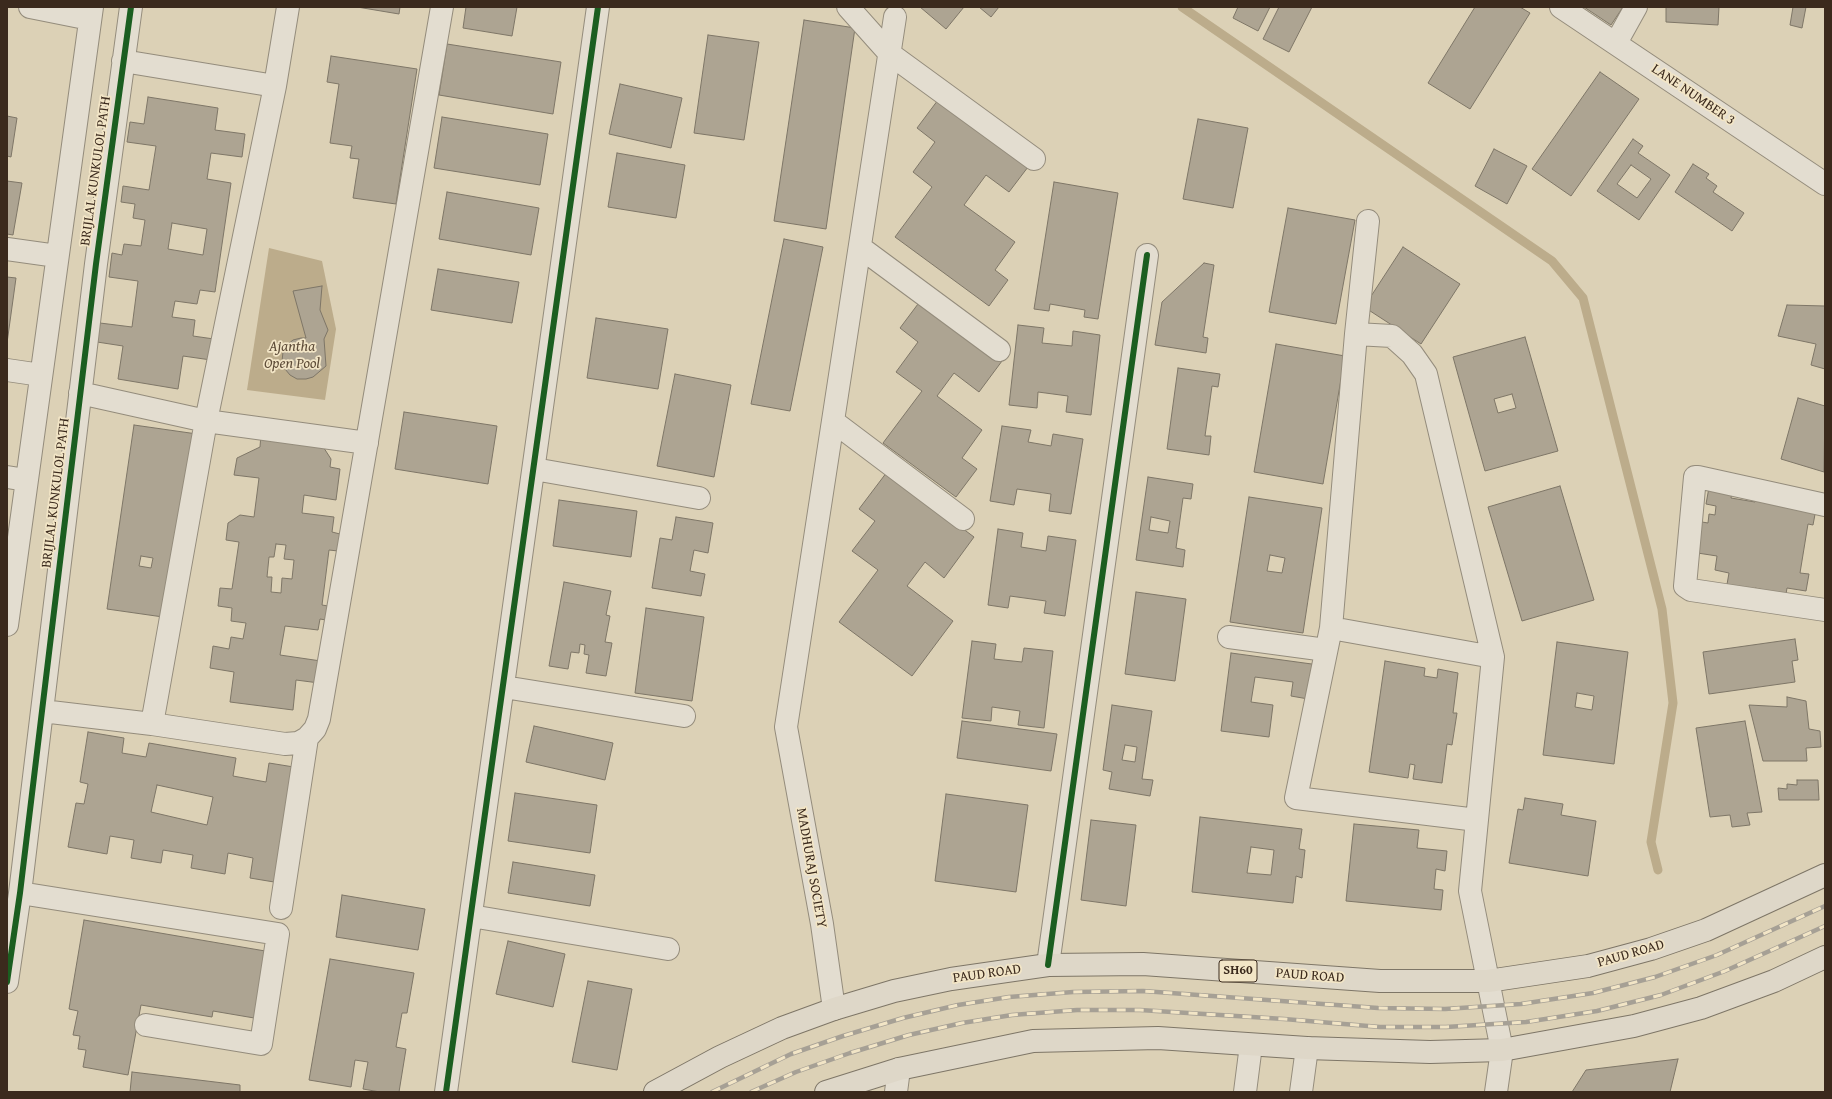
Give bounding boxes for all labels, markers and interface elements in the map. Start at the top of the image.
street label: LANE NUMBER 3 [1648,61,1738,129]
street label: BRIJLAL KUNKULOL PATH [77,95,115,247]
water label: Ajantha Open Pool [264,338,320,373]
street label: BRIJLAL KUNKULOL PATH [38,417,74,569]
street label: MADHURAJ SOCIETY [792,807,830,929]
street label: PAUD ROAD [1596,936,1666,972]
road number: SH60 [1219,960,1257,982]
street label: PAUD ROAD [952,961,1022,987]
street label: PAUD ROAD [1275,965,1345,987]

